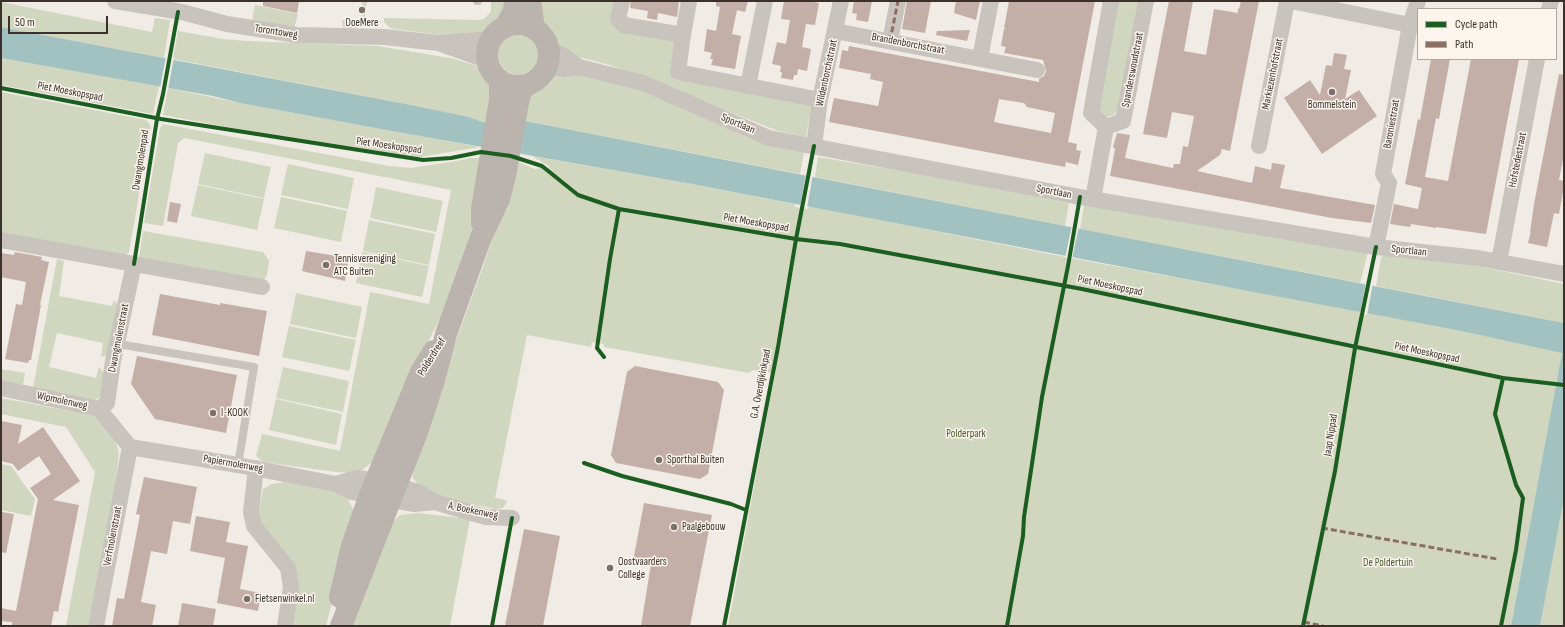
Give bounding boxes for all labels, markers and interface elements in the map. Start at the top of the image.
marker: DoeMere [357,5,367,15]
scale bar [10,8,110,34]
legend [1417,8,1557,60]
text: 50 m [15,15,35,30]
place label: DoeMere [346,16,378,30]
text: Cycle path [1455,17,1497,32]
street label: Torontoweg [254,22,298,42]
street label: Brandenborchstraat [870,30,946,58]
street label: Spanderswoudstraat [1119,31,1147,109]
street label: Markiezenhofstraat [1260,37,1286,111]
text: Path [1455,37,1473,52]
street label: Wildenborchstraat [813,38,841,108]
street label: Piet Moeskopspad [36,79,104,105]
marker: Bommelstein [1327,87,1337,97]
place label: Bommelstein [1308,98,1356,112]
street label: Baroniestraat [1381,98,1403,150]
street label: Sportlaan [719,111,757,137]
street label: Dwangmolenpad [130,129,152,191]
street label: Hofstedestraat [1506,131,1530,189]
street label: Piet Moeskopspad [355,135,423,157]
street label: Sportlaan [1035,182,1073,202]
street label: Piet Moeskopspad [722,211,790,235]
street label: Sportlaan [1391,243,1427,259]
place label: Tennisvereniging ATC Buiten [334,252,396,278]
marker: Tennisvereniging ATC Buiten [321,260,331,270]
street label: Piet Moeskopspad [1076,273,1144,299]
street label: Dwangmolenstraat [106,303,132,373]
street label: Polderdreef [415,335,449,379]
street label: Piet Moeskopspad [1393,340,1461,366]
street label: G.A. Overdijkinkpad [748,348,774,420]
street label: Wipmolenweg [35,389,89,413]
place label: I-KOOK [221,406,248,420]
marker: I-KOOK [208,408,218,418]
street label: Jaap Nippad [1321,413,1341,457]
park label: Polderpark [946,427,986,441]
street label: Papiermolenweg [202,452,264,476]
place label: Sporthal Buiten [667,453,724,467]
marker: Sporthal Buiten [654,455,664,465]
street label: A. Boekenweg [447,499,499,523]
street label: Verfmolenstraat [101,505,125,567]
place label: Paalgebouw [682,520,726,534]
marker: Paalgebouw [669,522,679,532]
place label: Oostvaarders College [618,555,667,581]
park label: De Poldertuin [1363,556,1413,570]
marker: Oostvaarders College [605,563,615,573]
place label: Fietsenwinkel.nl [255,592,314,606]
marker: Fietsenwinkel.nl [242,594,252,604]

